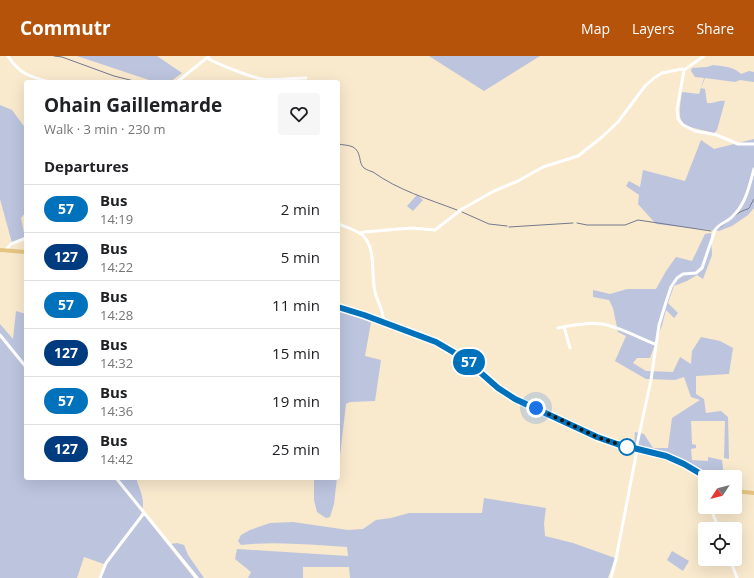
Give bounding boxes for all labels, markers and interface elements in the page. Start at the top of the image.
text: Commutr [20,15,111,41]
text: Map [581,19,610,38]
text: Layers [632,19,674,38]
text: Share [696,19,734,38]
text: Ohain Gaillemarde [44,92,222,118]
button: heart [278,93,320,135]
text: Walk · 3 min · 230 m [44,120,166,138]
text: Departures [44,156,129,176]
text: Bus [100,190,127,210]
text: 57 [58,199,74,218]
text: 2 min [281,199,320,219]
text: 14:19 [100,210,133,228]
text: Bus [100,238,127,258]
text: 127 [54,247,78,266]
text: 5 min [281,247,320,267]
text: 14:22 [100,258,133,276]
text: Bus [100,286,127,306]
text: 57 [58,295,74,314]
text: 11 min [272,295,320,315]
text: 14:28 [100,306,133,324]
text: Bus [100,334,127,354]
text: 127 [54,343,78,362]
text: 15 min [272,343,320,363]
line badge: 57 [451,349,487,375]
text: 57 [461,352,477,371]
text: 14:32 [100,354,133,372]
text: Bus [100,382,127,402]
text: 57 [58,391,74,410]
text: 19 min [272,391,320,411]
your location [526,398,546,418]
text: 14:36 [100,402,133,420]
text: Bus [100,430,127,450]
unlabelled marker [618,438,636,456]
text: 127 [54,439,78,458]
text: 25 min [272,439,320,459]
text: 14:42 [100,450,133,468]
north arrow [698,470,742,514]
map controls [698,470,742,566]
button: locate [698,522,742,566]

